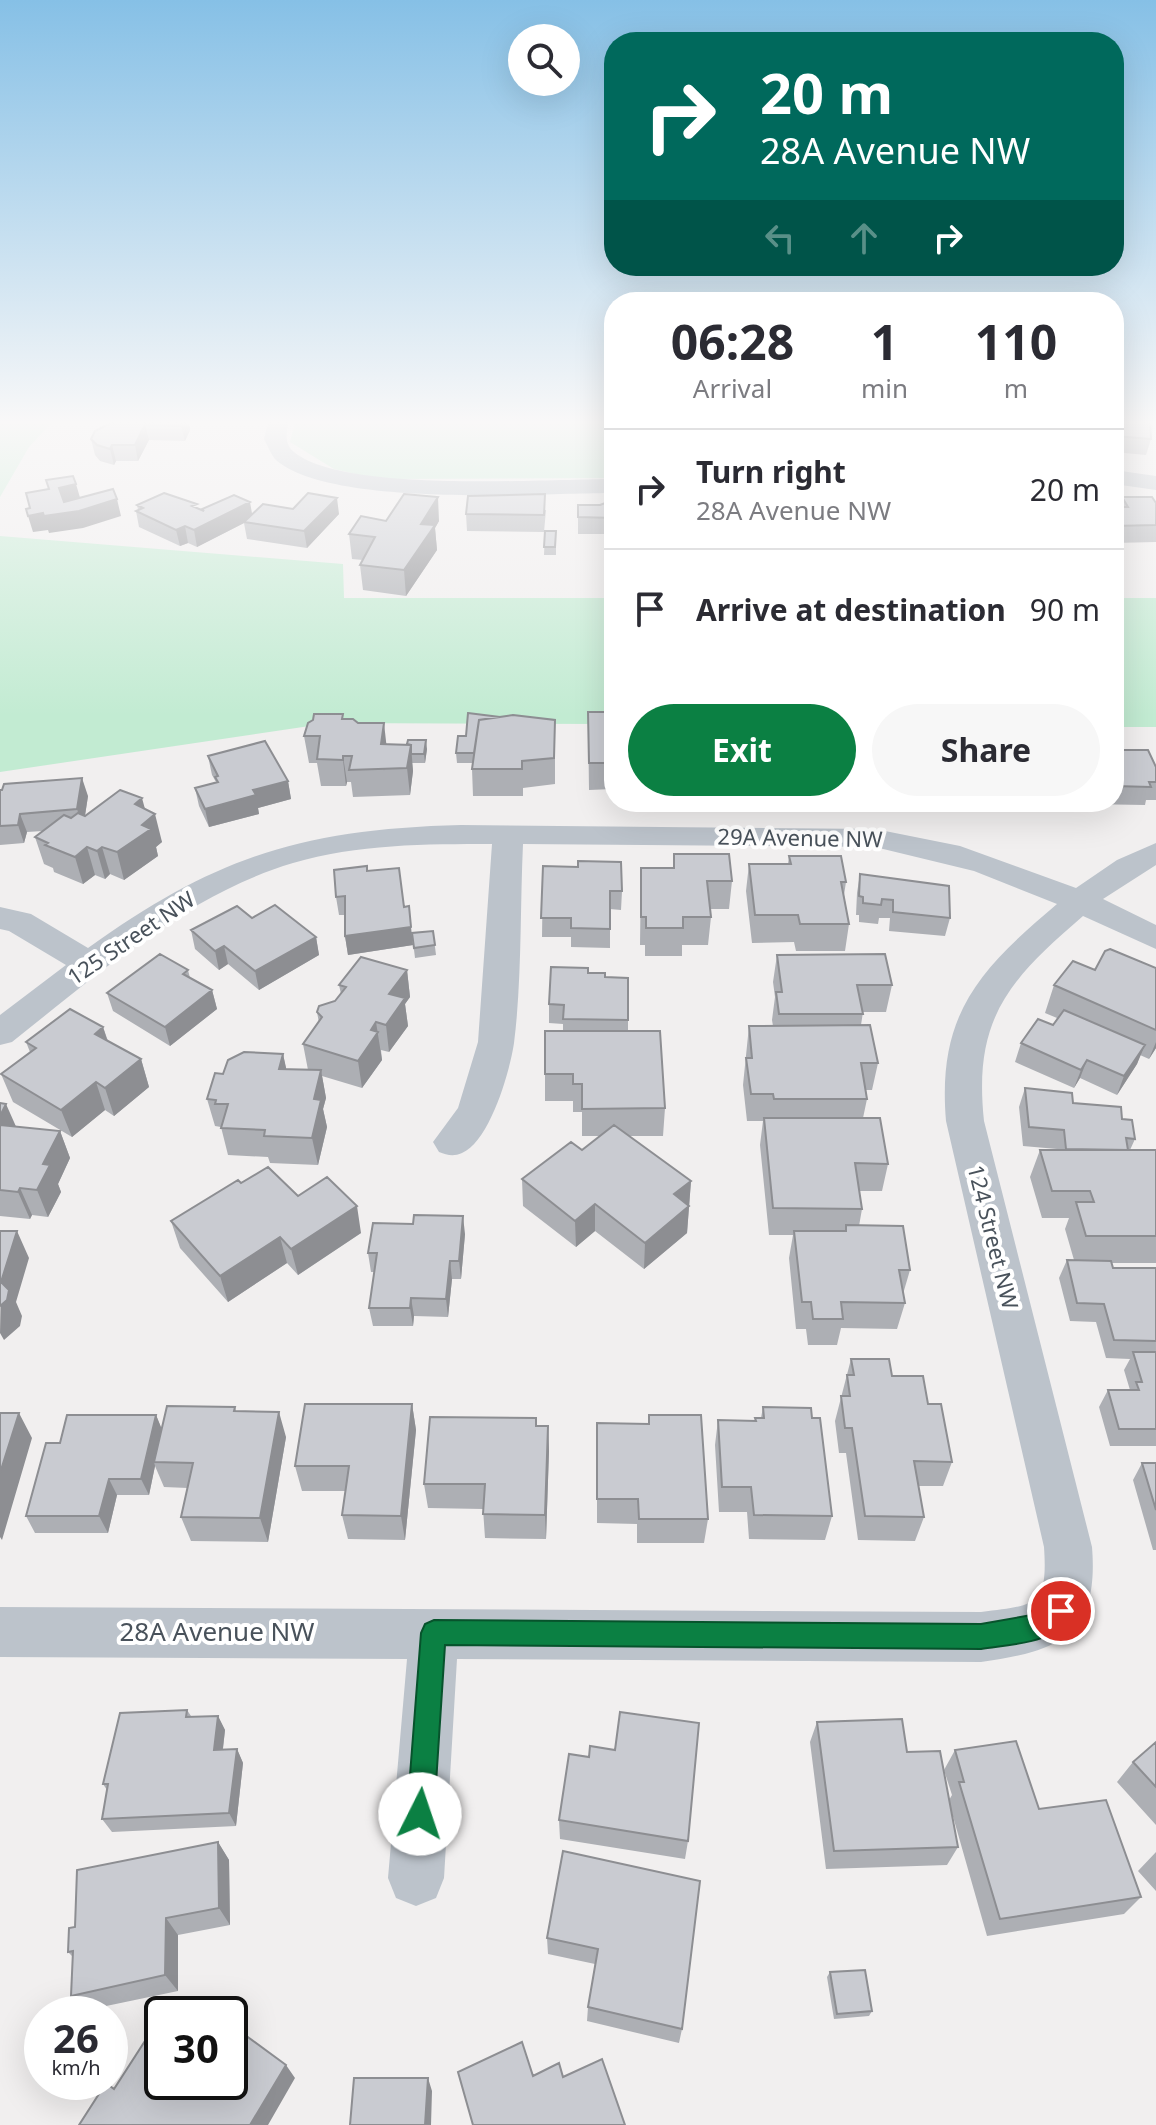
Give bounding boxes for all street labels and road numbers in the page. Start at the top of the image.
street label: 29A Avenue NW [717,821,883,853]
street label: 125 Street NW [61,883,201,991]
street label: 124 Street NW [962,1161,1027,1313]
street label: 28A Avenue NW [119,1613,315,1649]

